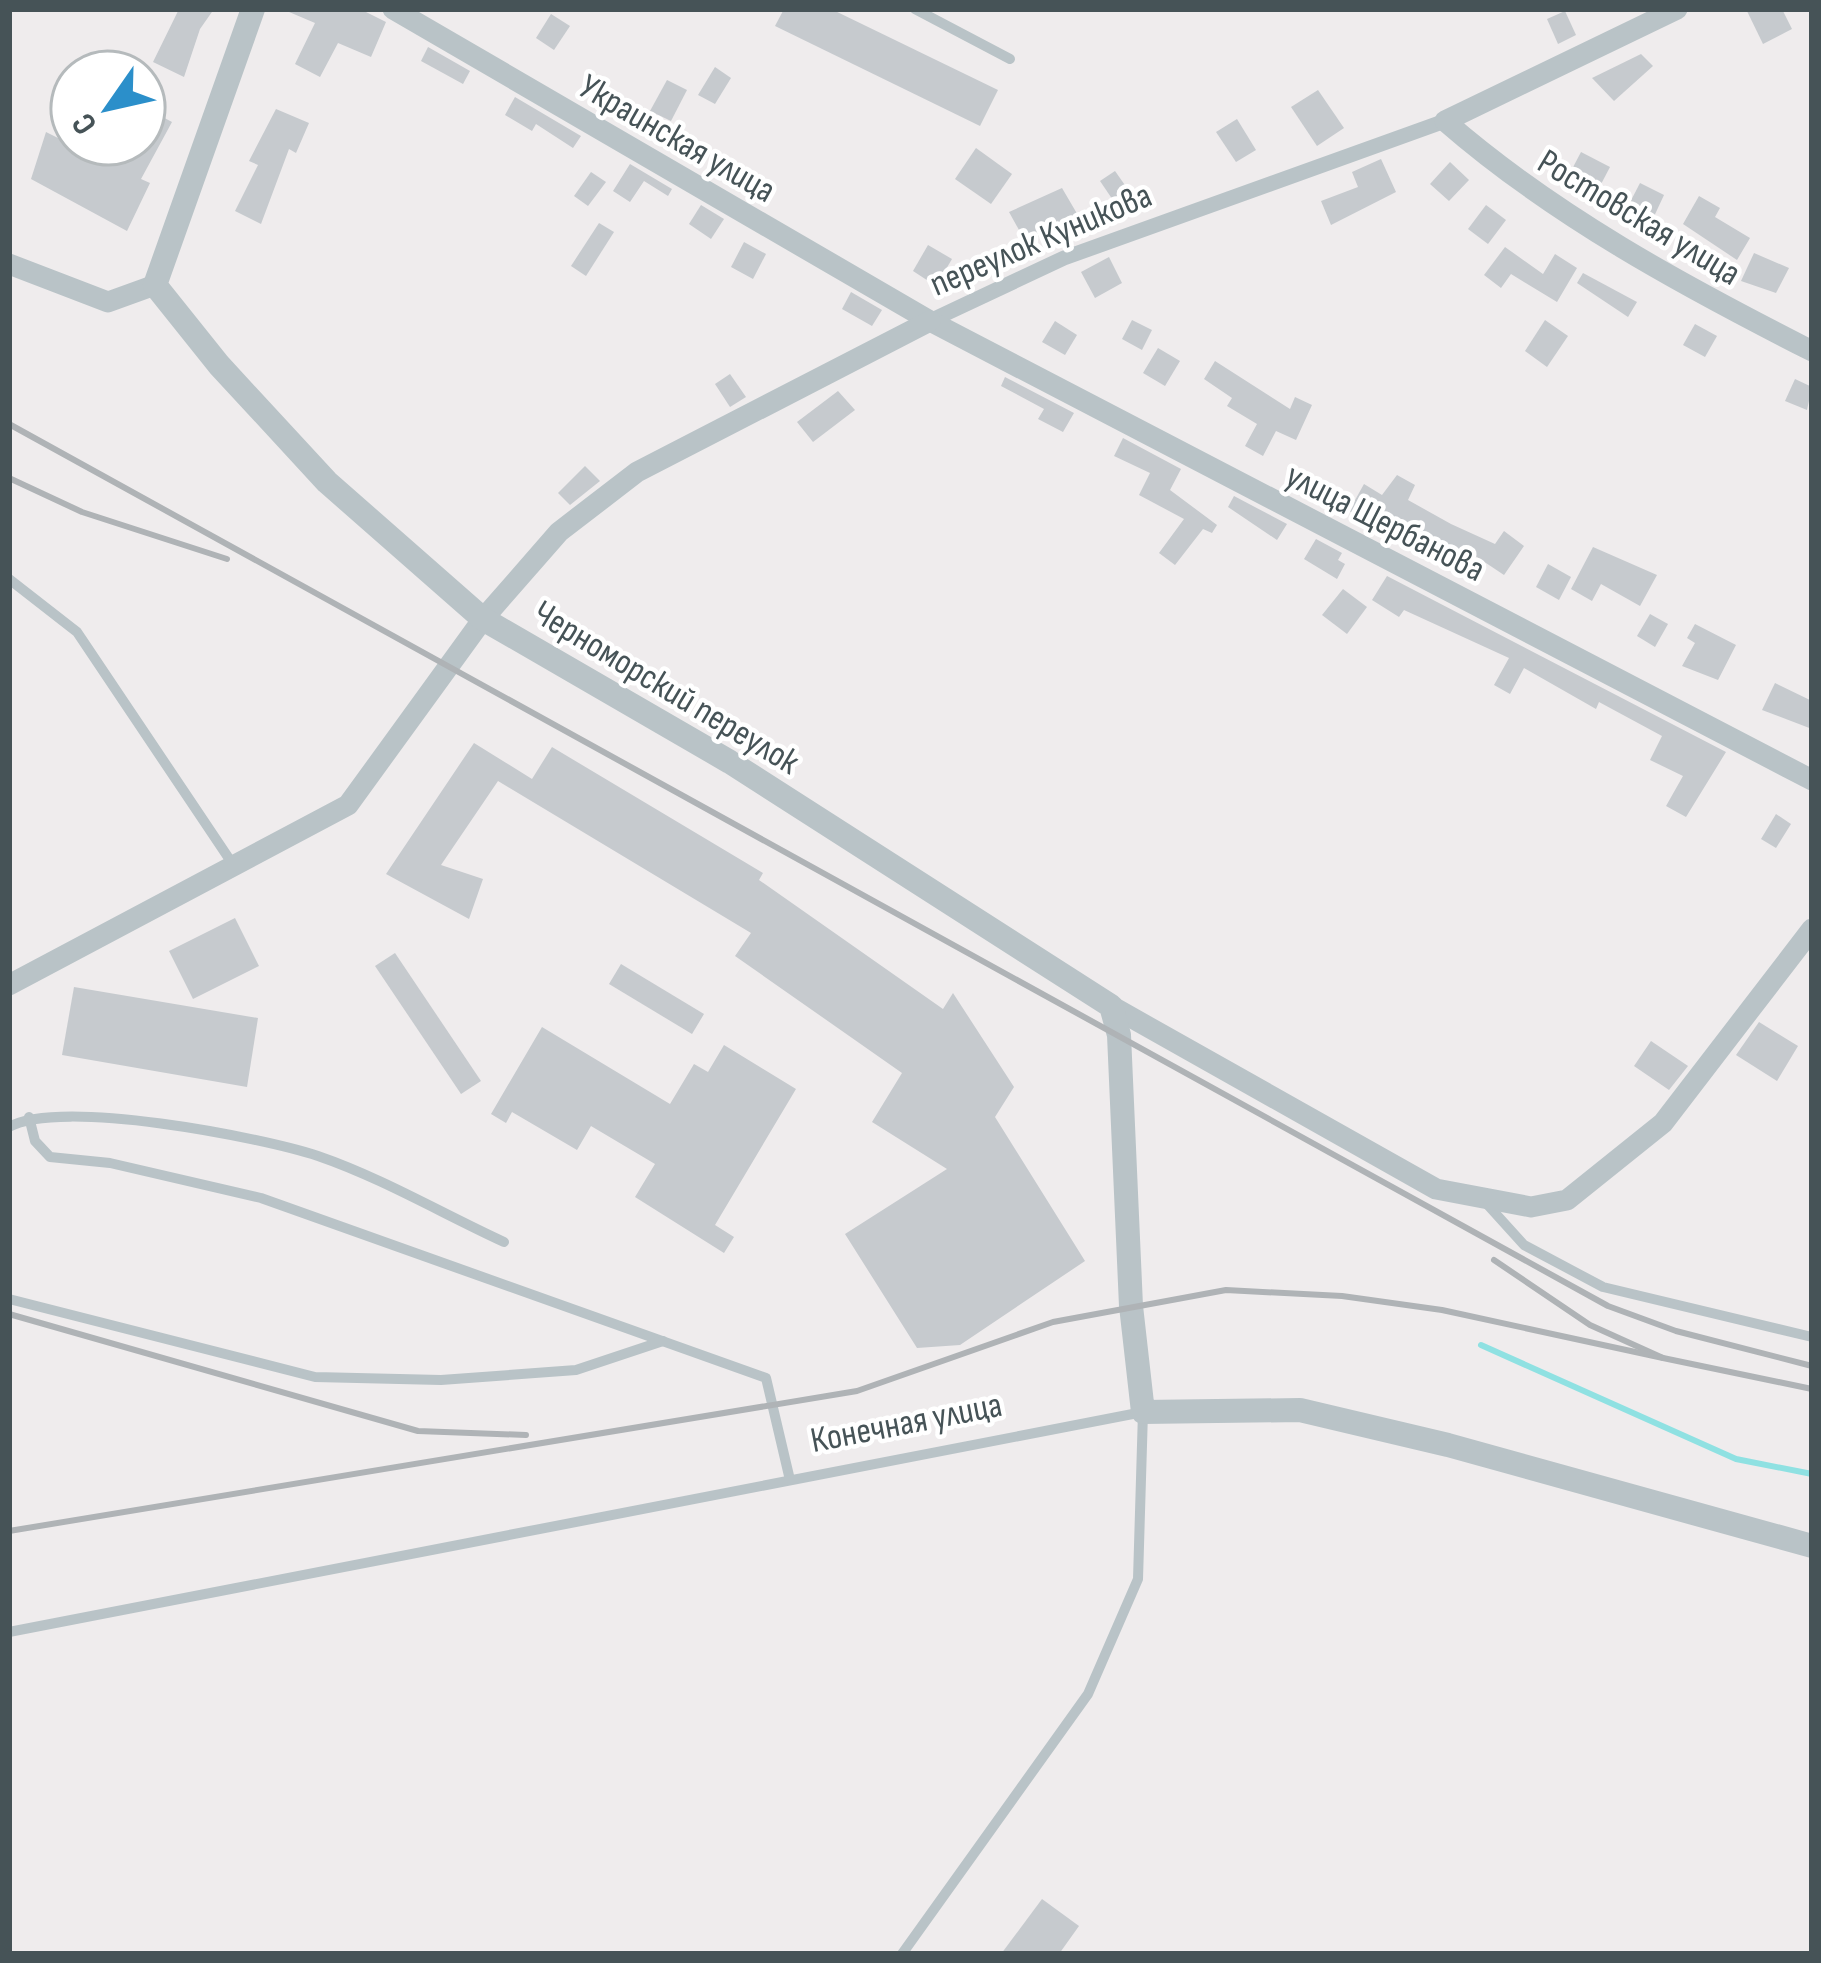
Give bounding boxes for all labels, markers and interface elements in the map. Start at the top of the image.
north arrow [48,48,168,168]
street label: Украинская улица [571,66,783,213]
text: С [63,105,106,142]
street label: Ростовская улица [1529,141,1748,296]
street label: переулок Куникова [924,174,1158,306]
street label: улица Щербанова [1278,455,1492,592]
street label: Черноморский переулок [525,592,807,785]
street label: Конечная улица [807,1384,1006,1463]

